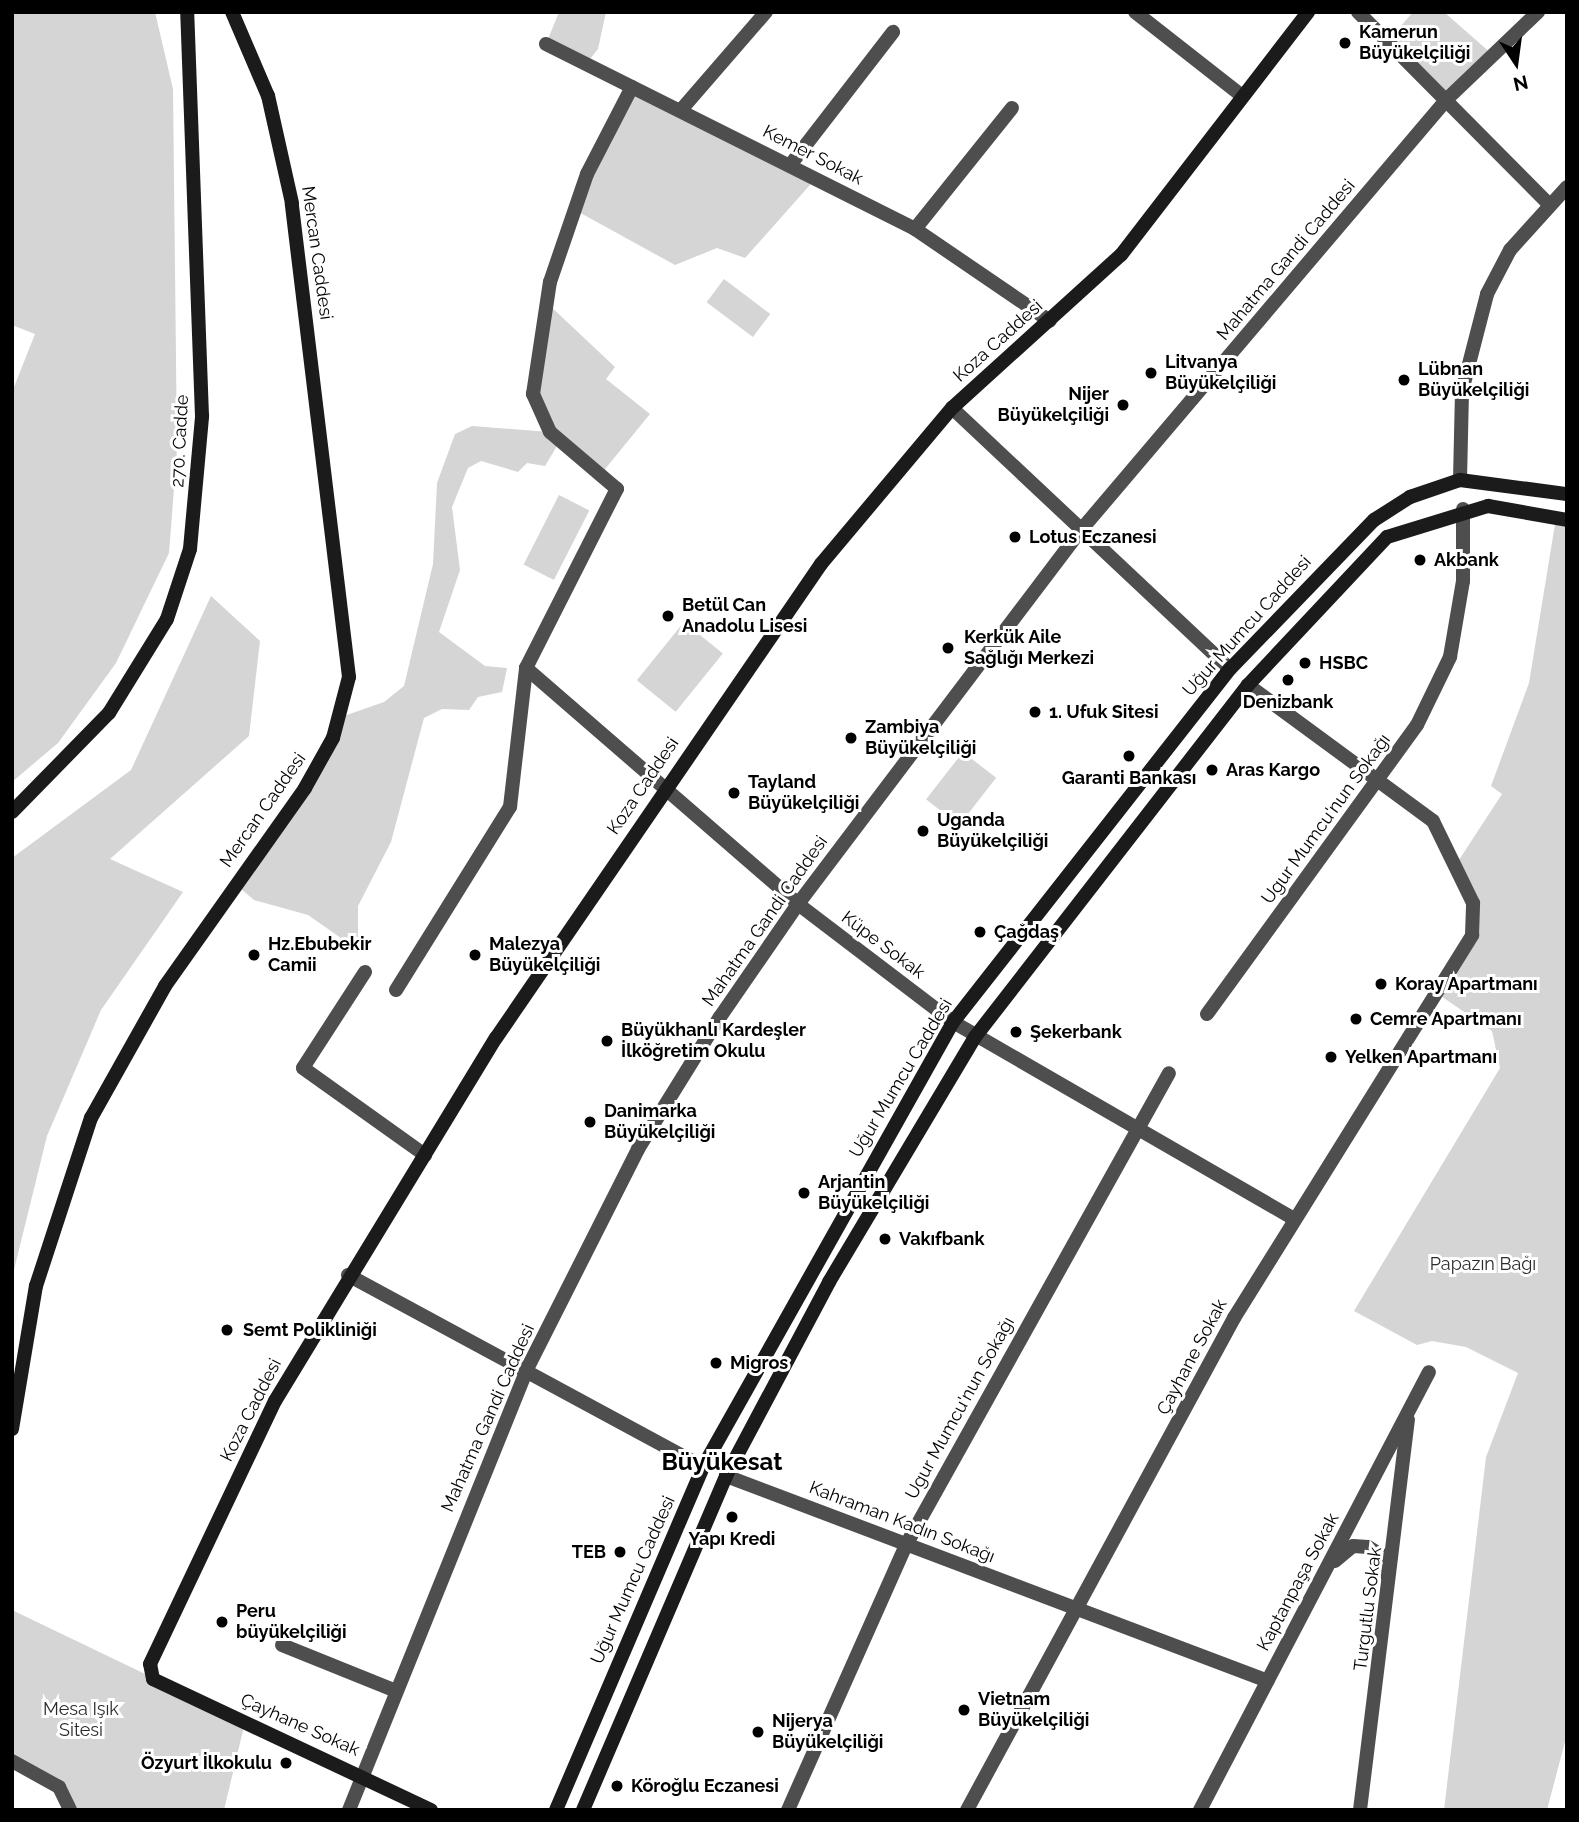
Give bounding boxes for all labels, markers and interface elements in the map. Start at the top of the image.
place label: Kamerun Büyükelçiliği [1359,22,1470,64]
north arrow [1481,28,1551,98]
marker: Kamerun Büyükelçiliği [1337,35,1353,51]
text: N [1511,71,1530,96]
street label: Kemer Sokak [759,120,867,190]
street label: Mahatma Gandi Caddesi [1212,175,1360,345]
street label: Mercan Caddesi [297,185,337,321]
street label: Koza Caddesi [949,295,1047,387]
place label: Litvanya Büyükelçiliği [1165,352,1276,394]
place label: Lübnan Büyükelçiliği [1418,359,1529,402]
marker: Litvanya Büyükelçiliği [1143,365,1159,381]
marker: Lübnan Büyükelçiliği [1396,372,1412,388]
place label: Nijer Büyükelçiliği [998,384,1109,426]
street label: 270. Cadde [167,394,193,488]
marker: Nijer Büyükelçiliği [1115,397,1131,413]
place label: Lotus Eczanesi [1029,526,1157,548]
marker: Lotus Eczanesi [1007,529,1023,545]
place label: Akbank [1434,549,1499,571]
street label: Uğur Mumcu Caddesi [1178,551,1316,701]
marker: Akbank [1412,552,1428,568]
place label: Betül Can Anadolu Lisesi [682,595,807,638]
marker: Betül Can Anadolu Lisesi [660,608,676,624]
place label: Kerkük Aile Sağlığı Merkezi [964,627,1094,670]
marker: Kerkük Aile Sağlığı Merkezi [938,638,958,658]
place label: HSBC [1319,652,1368,674]
marker: HSBC [1297,655,1313,671]
marker: Denizbank [1280,672,1296,688]
place label: Denizbank [1243,691,1333,713]
place label: 1. Ufuk Sitesi [1049,701,1158,723]
marker: 1. Ufuk Sitesi [1027,704,1043,720]
place label: Zambiya Büyükelçiliği [865,717,976,760]
marker: Zambiya Büyükelçiliği [843,730,859,746]
street label: Ugur Mumcu'nun Sokağı [1257,730,1395,908]
street label: Koza Caddesi [603,733,683,839]
marker: Garanti Bankası [1121,748,1137,764]
street label: Mercan Caddesi [216,749,310,871]
place label: Aras Kargo [1226,759,1320,781]
marker: Aras Kargo [1204,762,1220,778]
place label: Garanti Bankası [1062,767,1196,789]
place label: Tayland Büyükelçiliği [748,772,859,814]
marker: Tayland Büyükelçiliği [726,785,742,801]
place label: Uganda Büyükelçiliği [937,810,1048,852]
marker: Uganda Büyükelçiliği [915,823,931,839]
street label: Mahatma Gandi Caddesi [698,832,832,1010]
street label: Küpe Sokak [837,907,929,983]
place label: Çağdaş [994,921,1059,943]
marker: Çağdaş [972,924,988,940]
place label: Hz.Ebubekir Camii [268,934,371,976]
place label: Malezya Büyükelçiliği [489,934,600,976]
marker: Hz.Ebubekir Camii [246,947,262,963]
marker: Malezya Büyükelçiliği [467,947,483,963]
place label: Koray Apartmanı [1395,973,1539,995]
marker: Koray Apartmanı [1373,976,1389,992]
street label: Uğur Mumcu Caddesi [845,994,957,1162]
place label: Cemre Apartmanı [1370,1008,1522,1030]
marker: Cemre Apartmanı [1348,1011,1364,1027]
place label: Büyükhanlı Kardeşler İlköğretim Okulu [621,1020,806,1062]
place label: Şekerbank [1030,1021,1122,1043]
marker: Şekerbank [1008,1024,1024,1040]
marker: Büyükhanlı Kardeşler İlköğretim Okulu [599,1033,615,1049]
place label: Yelken Apartmanı [1345,1046,1498,1068]
marker: Yelken Apartmanı [1323,1049,1339,1065]
place label: Danimarka Büyükelçiliği [604,1101,715,1144]
marker: Danimarka Büyükelçiliği [582,1114,598,1130]
place label: Arjantin Büyükelçiliği [818,1172,929,1214]
marker: Arjantin Büyükelçiliği [796,1185,812,1201]
place label: Vakıfbank [899,1228,984,1250]
marker: Vakıfbank [877,1231,893,1247]
park label: Papazın Bağı [1430,1253,1536,1275]
street label: Çayhane Sokak [1152,1295,1232,1419]
street label: Ugur Mumcu'nun Sokağı [901,1313,1019,1503]
place label: Semt Polikliniği [243,1319,377,1341]
marker: Semt Polikliniği [217,1320,237,1340]
street label: Mahatma Gandi Caddesi [437,1321,539,1515]
place label: Migros [730,1352,788,1374]
street label: Koza Caddesi [216,1355,286,1465]
marker: Migros [708,1355,724,1371]
district label: Büyükesat [662,1448,782,1476]
street label: Kahraman Kadın Sokağı [806,1477,998,1567]
street label: Uğur Mumcu Caddesi [586,1492,680,1668]
marker: Yapı Kredi [724,1509,740,1525]
street label: Kaptanpaşa Sokak [1253,1509,1343,1655]
place label: Yapı Kredi [689,1528,775,1550]
place label: TEB [572,1541,606,1563]
marker: TEB [612,1544,628,1560]
street label: Turgutlu Sokak [1350,1546,1386,1672]
place label: Peru büyükelçiliği [236,1601,347,1644]
marker: Peru büyükelçiliği [214,1614,230,1630]
street label: Çayhane Sokak [237,1689,363,1761]
place label: Vietnam Büyükelçiliği [978,1689,1089,1732]
park label: Mesa Işık Sitesi [43,1699,119,1742]
marker: Vietnam Büyükelçiliği [956,1702,972,1718]
place label: Nijerya Büyükelçiliği [772,1711,883,1754]
marker: Nijerya Büyükelçiliği [750,1724,766,1740]
place label: Özyurt İlkokulu [141,1752,272,1774]
marker: Özyurt İlkokulu [278,1755,294,1771]
place label: Köroğlu Eczanesi [631,1775,779,1797]
marker: Köroğlu Eczanesi [609,1778,625,1794]

